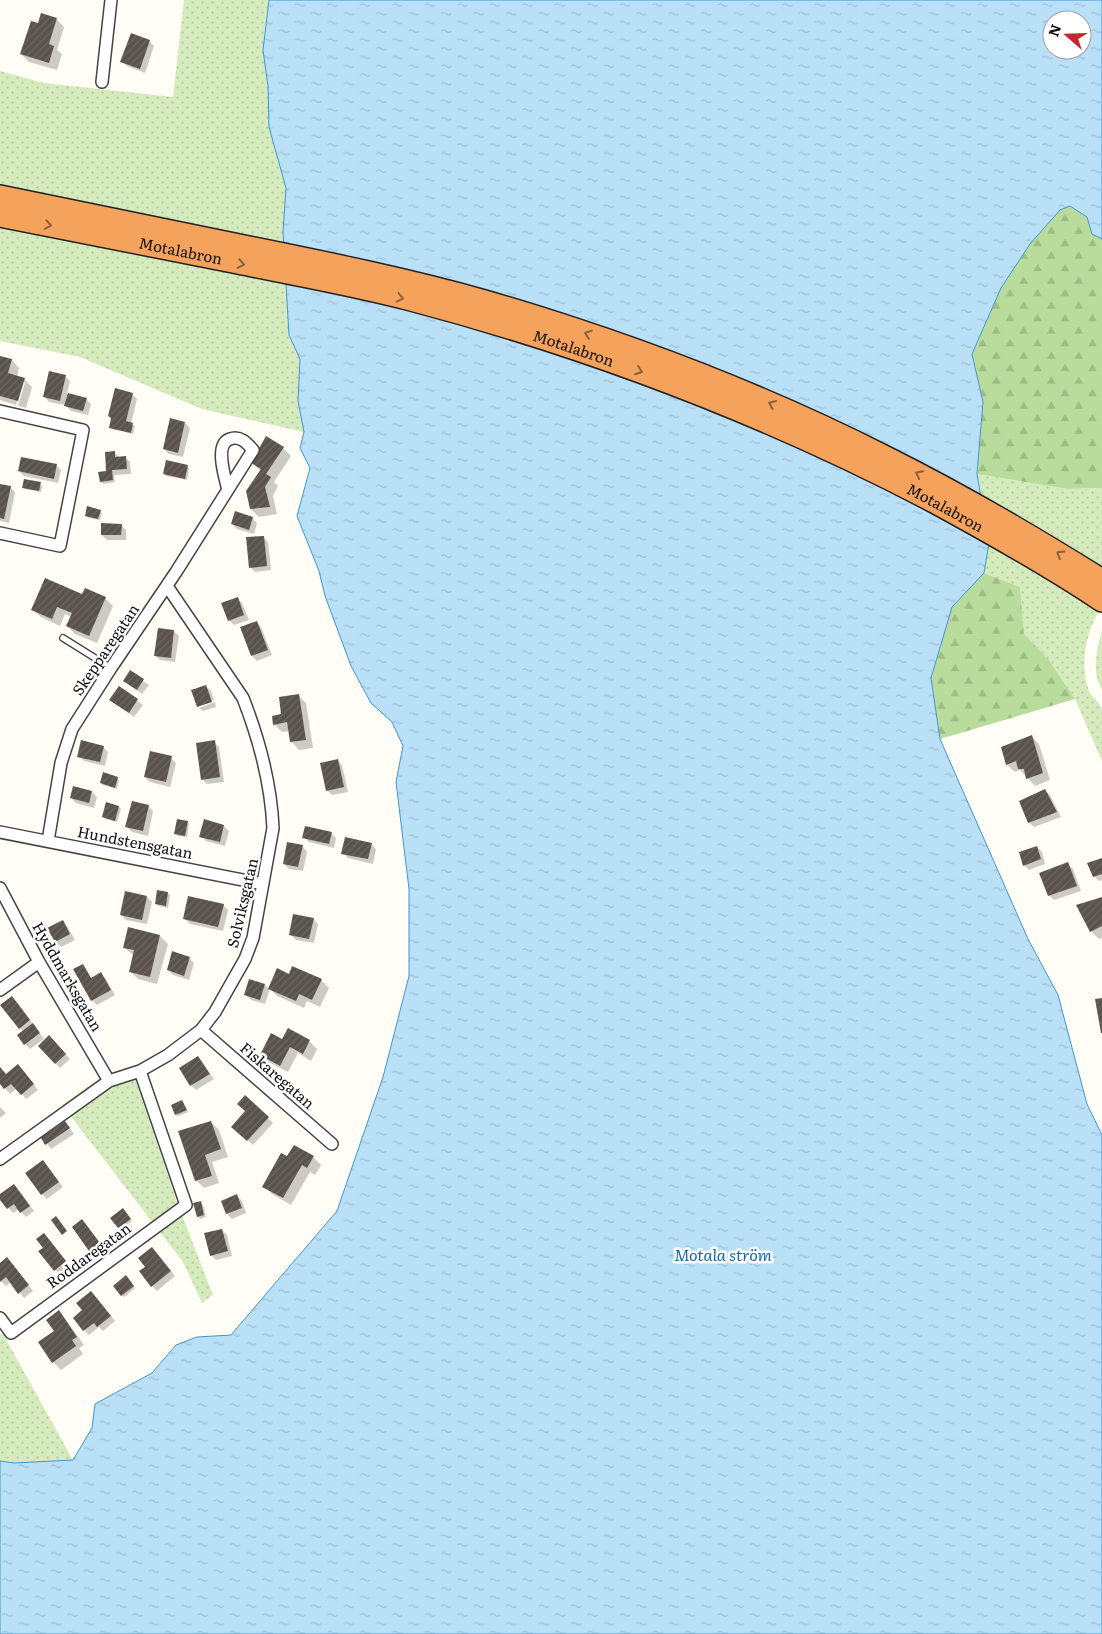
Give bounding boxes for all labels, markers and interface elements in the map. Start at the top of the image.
north arrow [1042,10,1092,60]
text: N [1042,21,1065,39]
one-way arrow [43,219,52,230]
street label: Motalabron [137,230,225,270]
one-way arrow [237,258,246,269]
one-way arrow [396,292,405,303]
street label: Motalabron [530,323,618,372]
one-way arrow [584,330,592,340]
one-way arrow [634,365,643,375]
one-way arrow [768,400,777,411]
one-way arrow [915,470,924,480]
street label: Motalabron [903,477,988,537]
one-way arrow [1057,551,1066,560]
street label: Skepparegatan [66,599,144,700]
street label: Hundstensgatan [76,819,195,864]
street label: Solviksgatan [220,855,263,950]
street label: Hyddmarksgatan [28,917,109,1035]
street label: Fiskaregatan [236,1036,320,1114]
street label: Roddaregatan [41,1216,135,1293]
water label: Motala ström [674,1242,772,1266]

